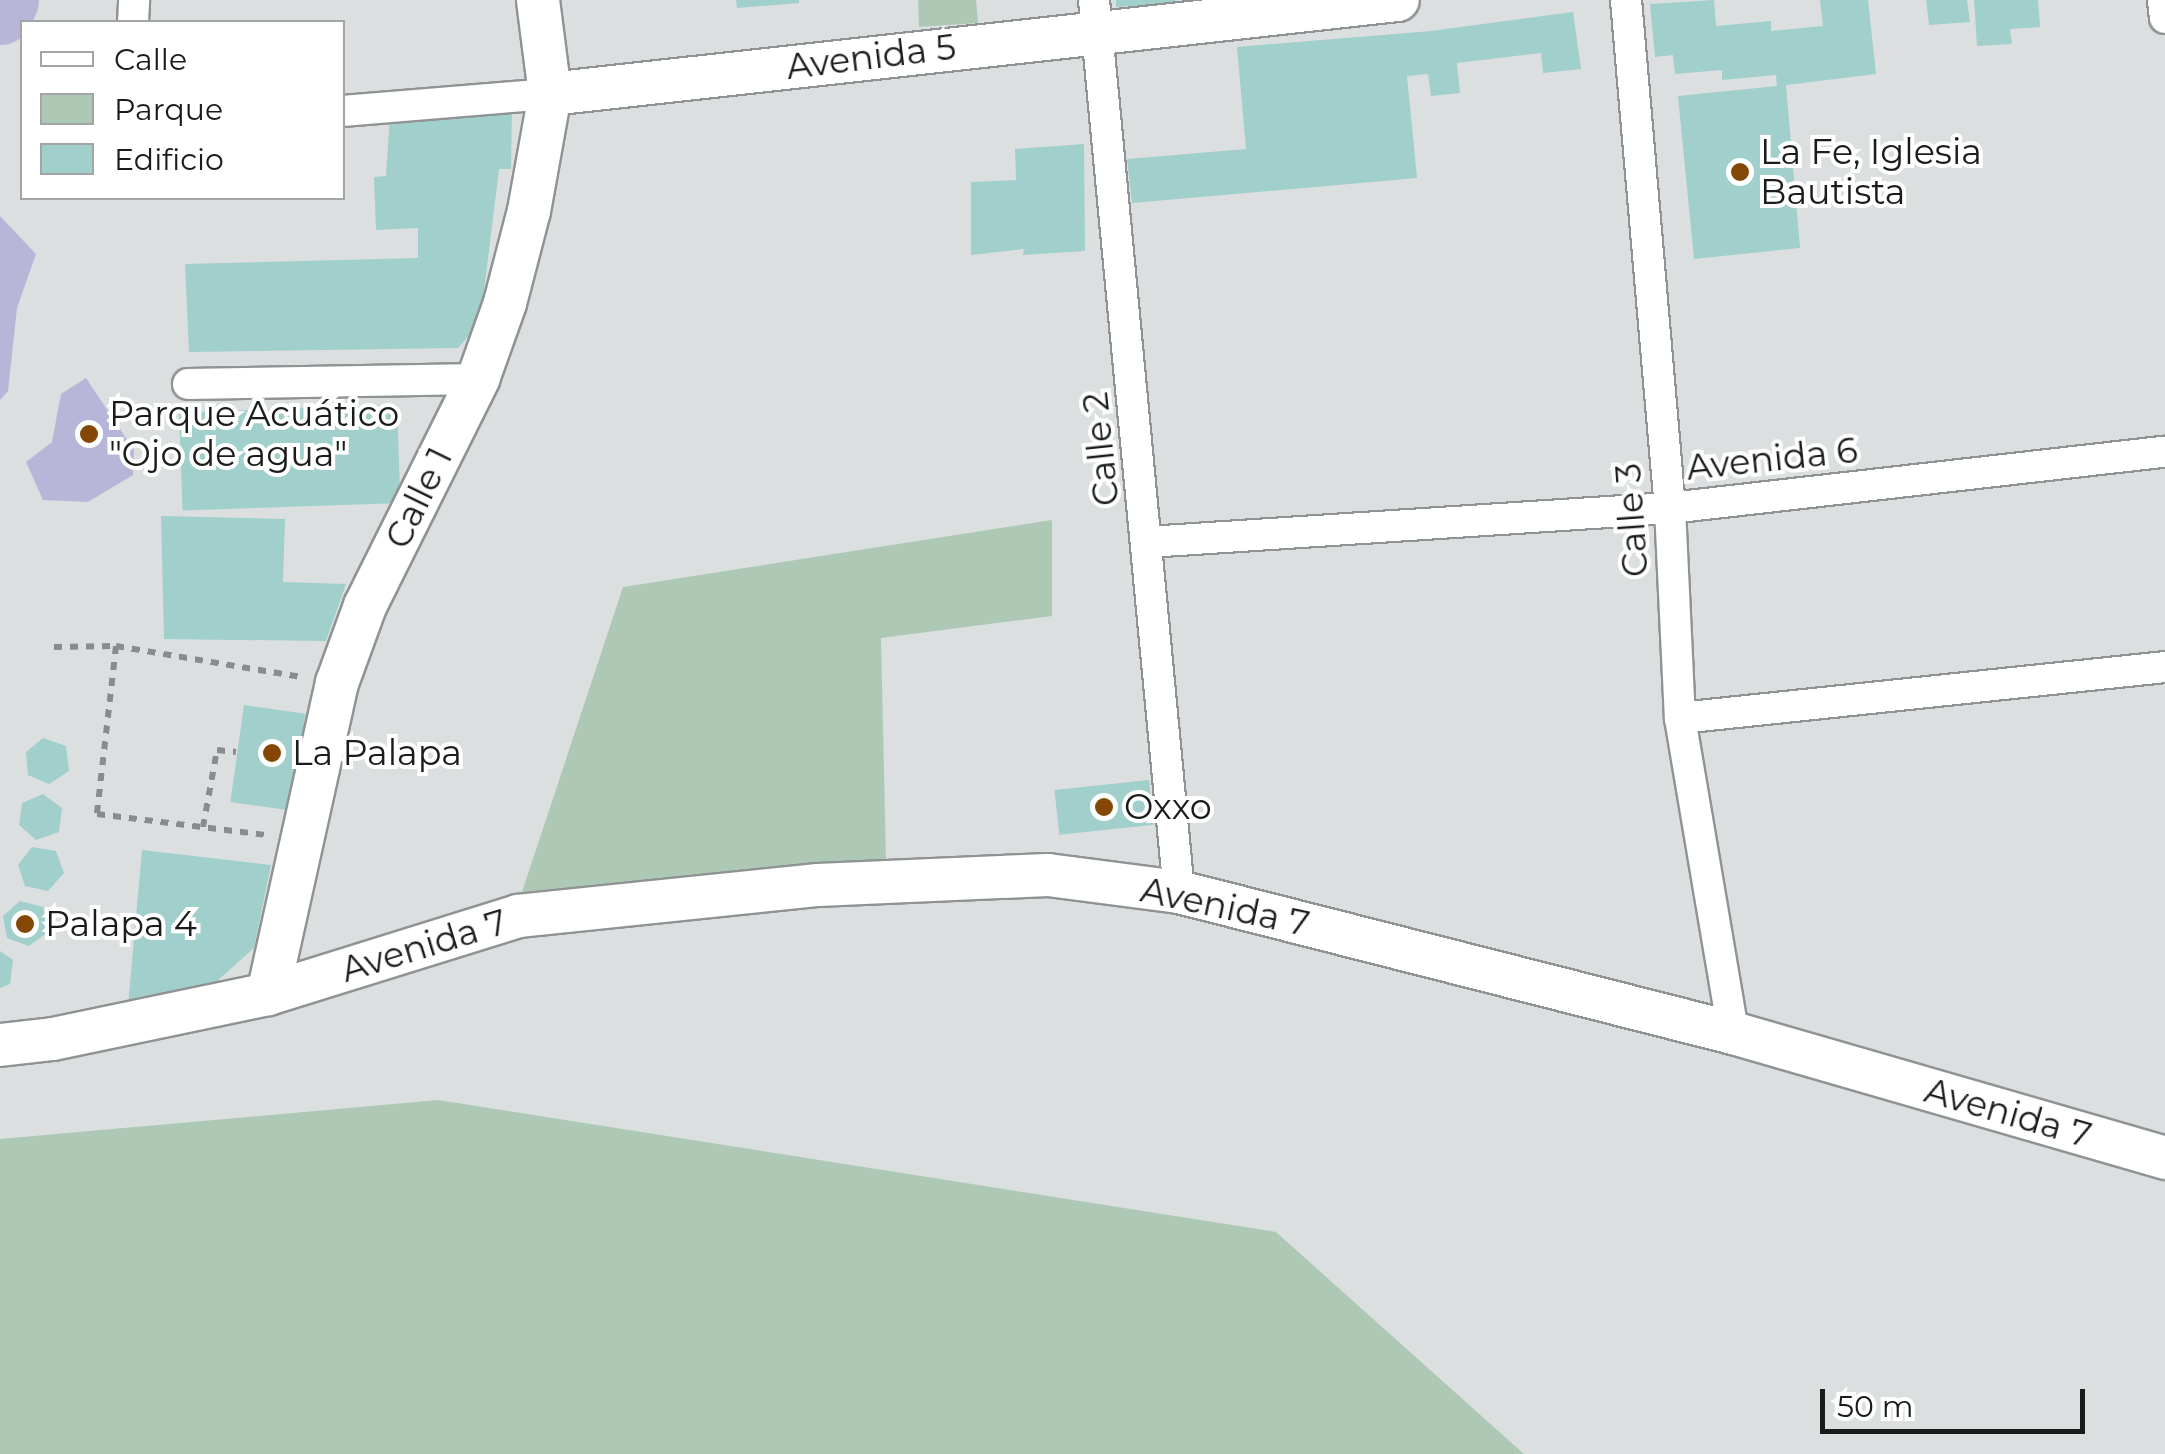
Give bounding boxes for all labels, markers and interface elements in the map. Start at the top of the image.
legend [20,20,345,200]
street label: Avenida 5 [784,26,958,88]
text: Calle [114,41,187,78]
text: Parque [114,91,223,128]
place label: La Fe, Iglesia Bautista [1760,131,1982,213]
text: Edificio [114,141,224,178]
marker: La Fe, Iglesia Bautista [1729,161,1751,183]
street label: Calle 2 [1074,390,1128,508]
place label: Parque Acuático "Ojo de agua" [109,393,399,475]
marker: Parque Acuático "Ojo de agua" [78,423,100,445]
street label: Avenida 6 [1684,429,1860,489]
street label: Calle 1 [377,441,461,555]
street label: Calle 3 [1607,462,1657,578]
place label: La Palapa [292,732,462,774]
marker: La Palapa [261,742,283,764]
place label: Oxxo [1124,786,1212,828]
marker: Oxxo [1093,796,1115,818]
street label: Avenida 7 [1137,869,1313,945]
street label: Avenida 7 [336,901,512,991]
place label: Palapa 4 [45,903,197,945]
marker: Palapa 4 [14,913,36,935]
street label: Avenida 7 [1920,1069,2096,1157]
scale bar [1825,1369,2090,1431]
text: 50 m [1837,1388,1914,1425]

